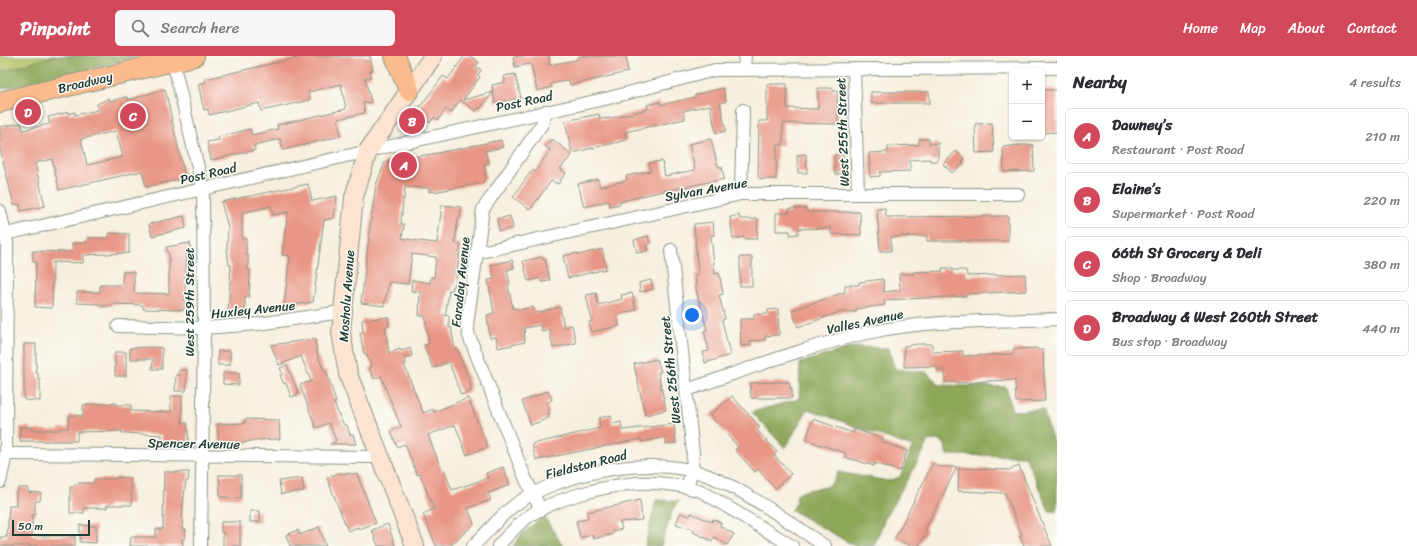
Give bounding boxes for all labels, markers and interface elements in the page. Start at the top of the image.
search box [115,10,395,46]
text: Pinpoint [20,12,91,45]
text: Search here [161,15,240,41]
text: Home [1183,16,1218,41]
text: Map [1240,16,1266,41]
text: About [1288,16,1325,41]
text: Contact [1347,16,1397,41]
icon: search [129,17,151,39]
street label: Broadway [55,65,115,100]
text: Nearby [1073,67,1127,97]
map controls [1009,68,1045,140]
button: + [1009,68,1045,104]
text: 4 results [1349,71,1401,94]
street label: West 255th Street [829,77,856,187]
street label: Post Road [494,84,556,119]
pin: D [15,97,41,127]
pin: C [120,101,146,131]
button: − [1009,104,1045,140]
pin: B [399,106,425,136]
text: Dawney’s [1112,112,1172,138]
text: A [1083,125,1091,148]
text: 210 m [1365,125,1400,148]
text: Restaurant · Post Road [1112,138,1244,161]
pin: A [391,150,417,180]
street label: Post Road [178,156,240,191]
street label: Sylvan Avenue [663,171,750,208]
text: Elaine’s [1112,176,1161,202]
text: B [1083,189,1091,212]
text: 220 m [1363,189,1400,212]
text: Supermarket · Post Road [1112,202,1254,225]
street label: Faraday Avenue [444,236,477,328]
text: 66th St Grocery & Deli [1112,240,1261,266]
street label: West 259th Street [178,247,201,356]
street label: Mosholu Avenue [332,249,361,343]
text: C [1083,253,1091,276]
text: 380 m [1363,253,1400,276]
text: Shop · Broadway [1112,266,1206,289]
street label: Huxley Avenue [210,294,297,325]
street label: Valles Avenue [825,302,906,341]
text: Broadway & West 260th Street [1112,304,1318,330]
your location [682,305,702,325]
street label: West 256th Street [653,315,688,425]
text: D [1083,317,1091,340]
text: 440 m [1362,317,1400,340]
text: Bus stop · Broadway [1112,330,1227,353]
street label: Spencer Avenue [148,431,241,456]
street label: Fieldston Road [543,443,631,486]
text: 50 m [18,517,43,536]
scale bar [12,518,90,537]

